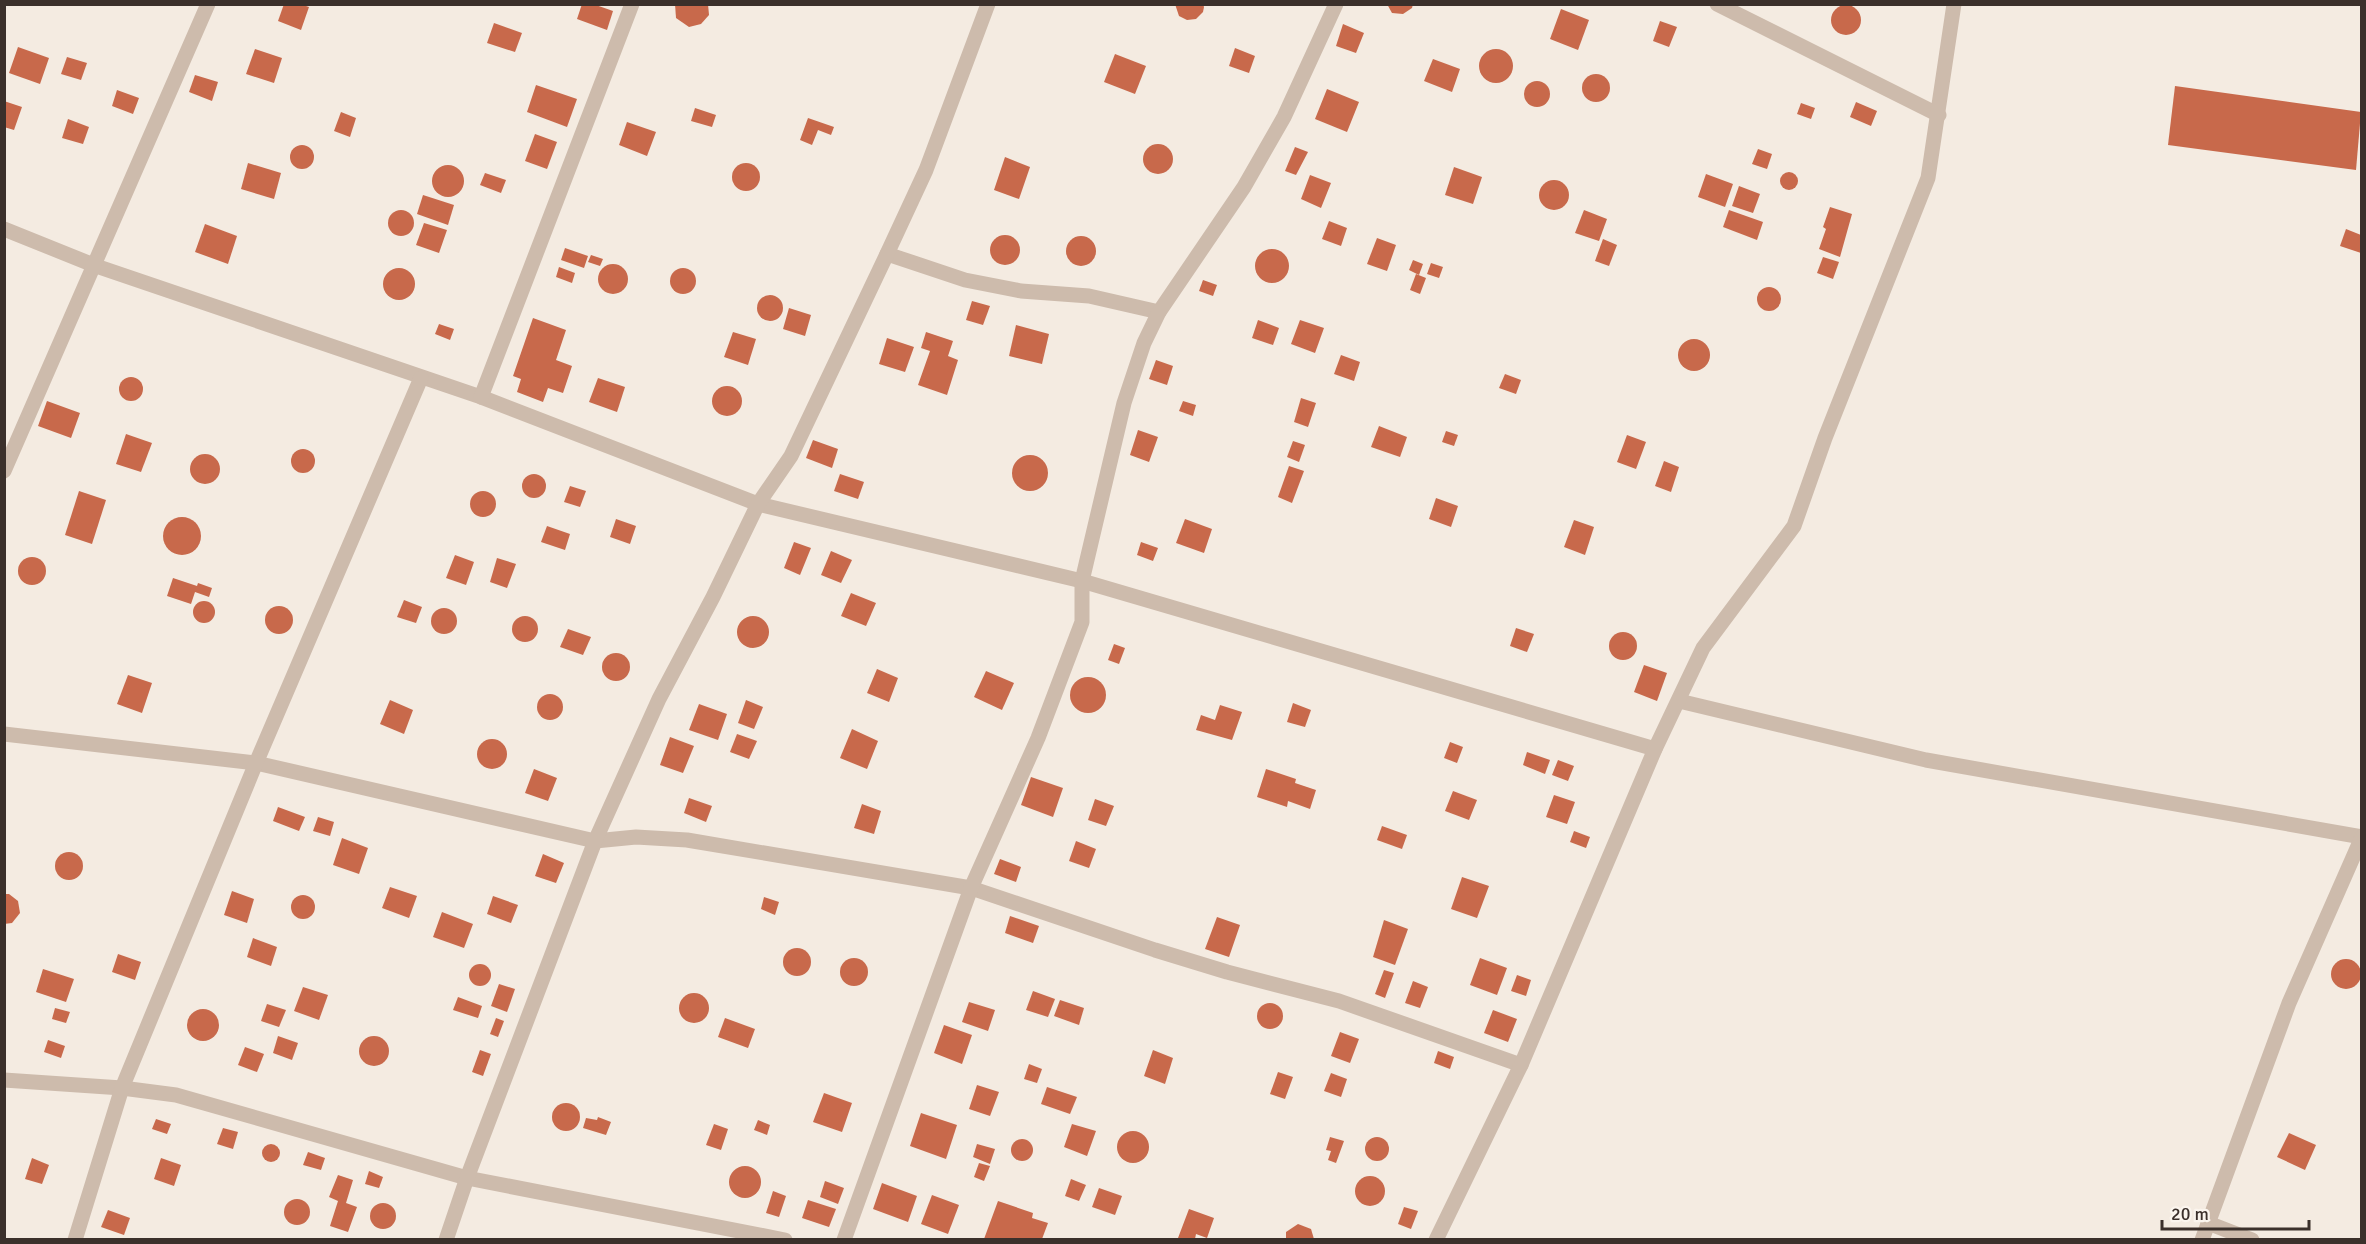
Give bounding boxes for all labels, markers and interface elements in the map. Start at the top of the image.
scale bar [2162,1193,2309,1231]
text: 20 m [2171,1203,2209,1225]

